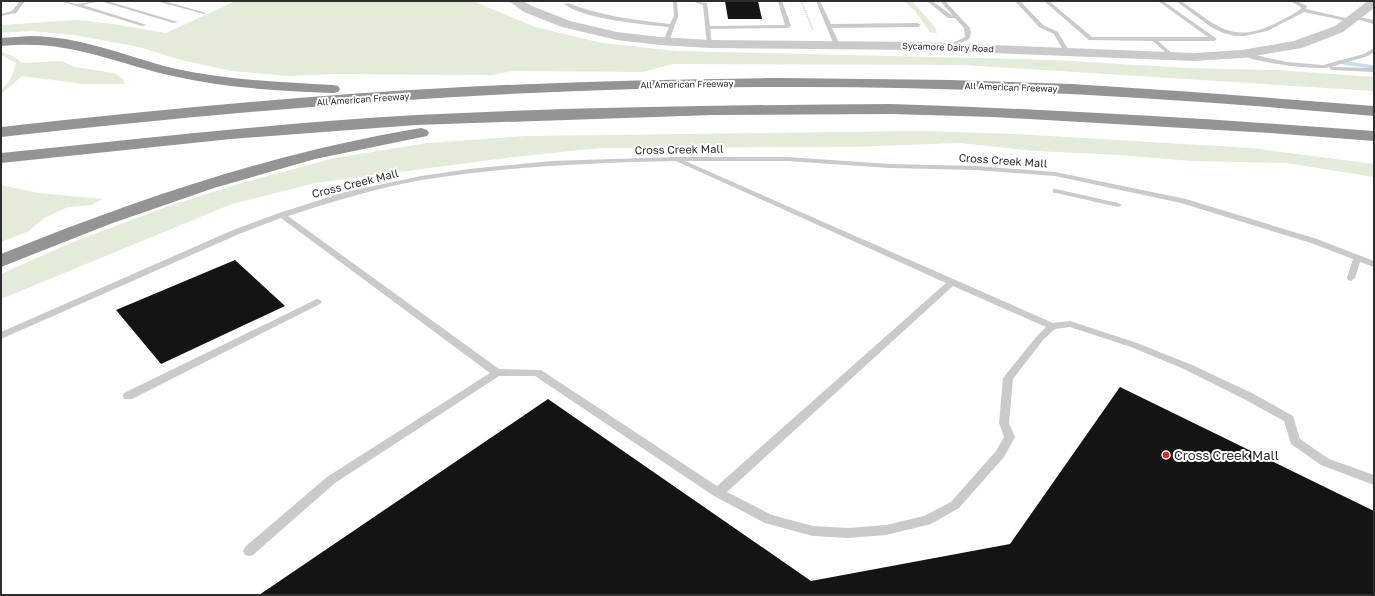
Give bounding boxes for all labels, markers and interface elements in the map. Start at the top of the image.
street label: Sycamore Dairy Road [902,40,994,54]
street label: All American Freeway [640,78,734,90]
street label: All American Freeway [964,80,1058,94]
street label: All American Freeway [316,90,410,108]
street label: Cross Creek Mall [635,142,724,156]
street label: Cross Creek Mall [958,150,1048,170]
street label: Cross Creek Mall [310,166,400,200]
place label: Cross Creek Mall [1174,447,1279,463]
marker: Cross Creek Mall [1161,450,1171,460]

